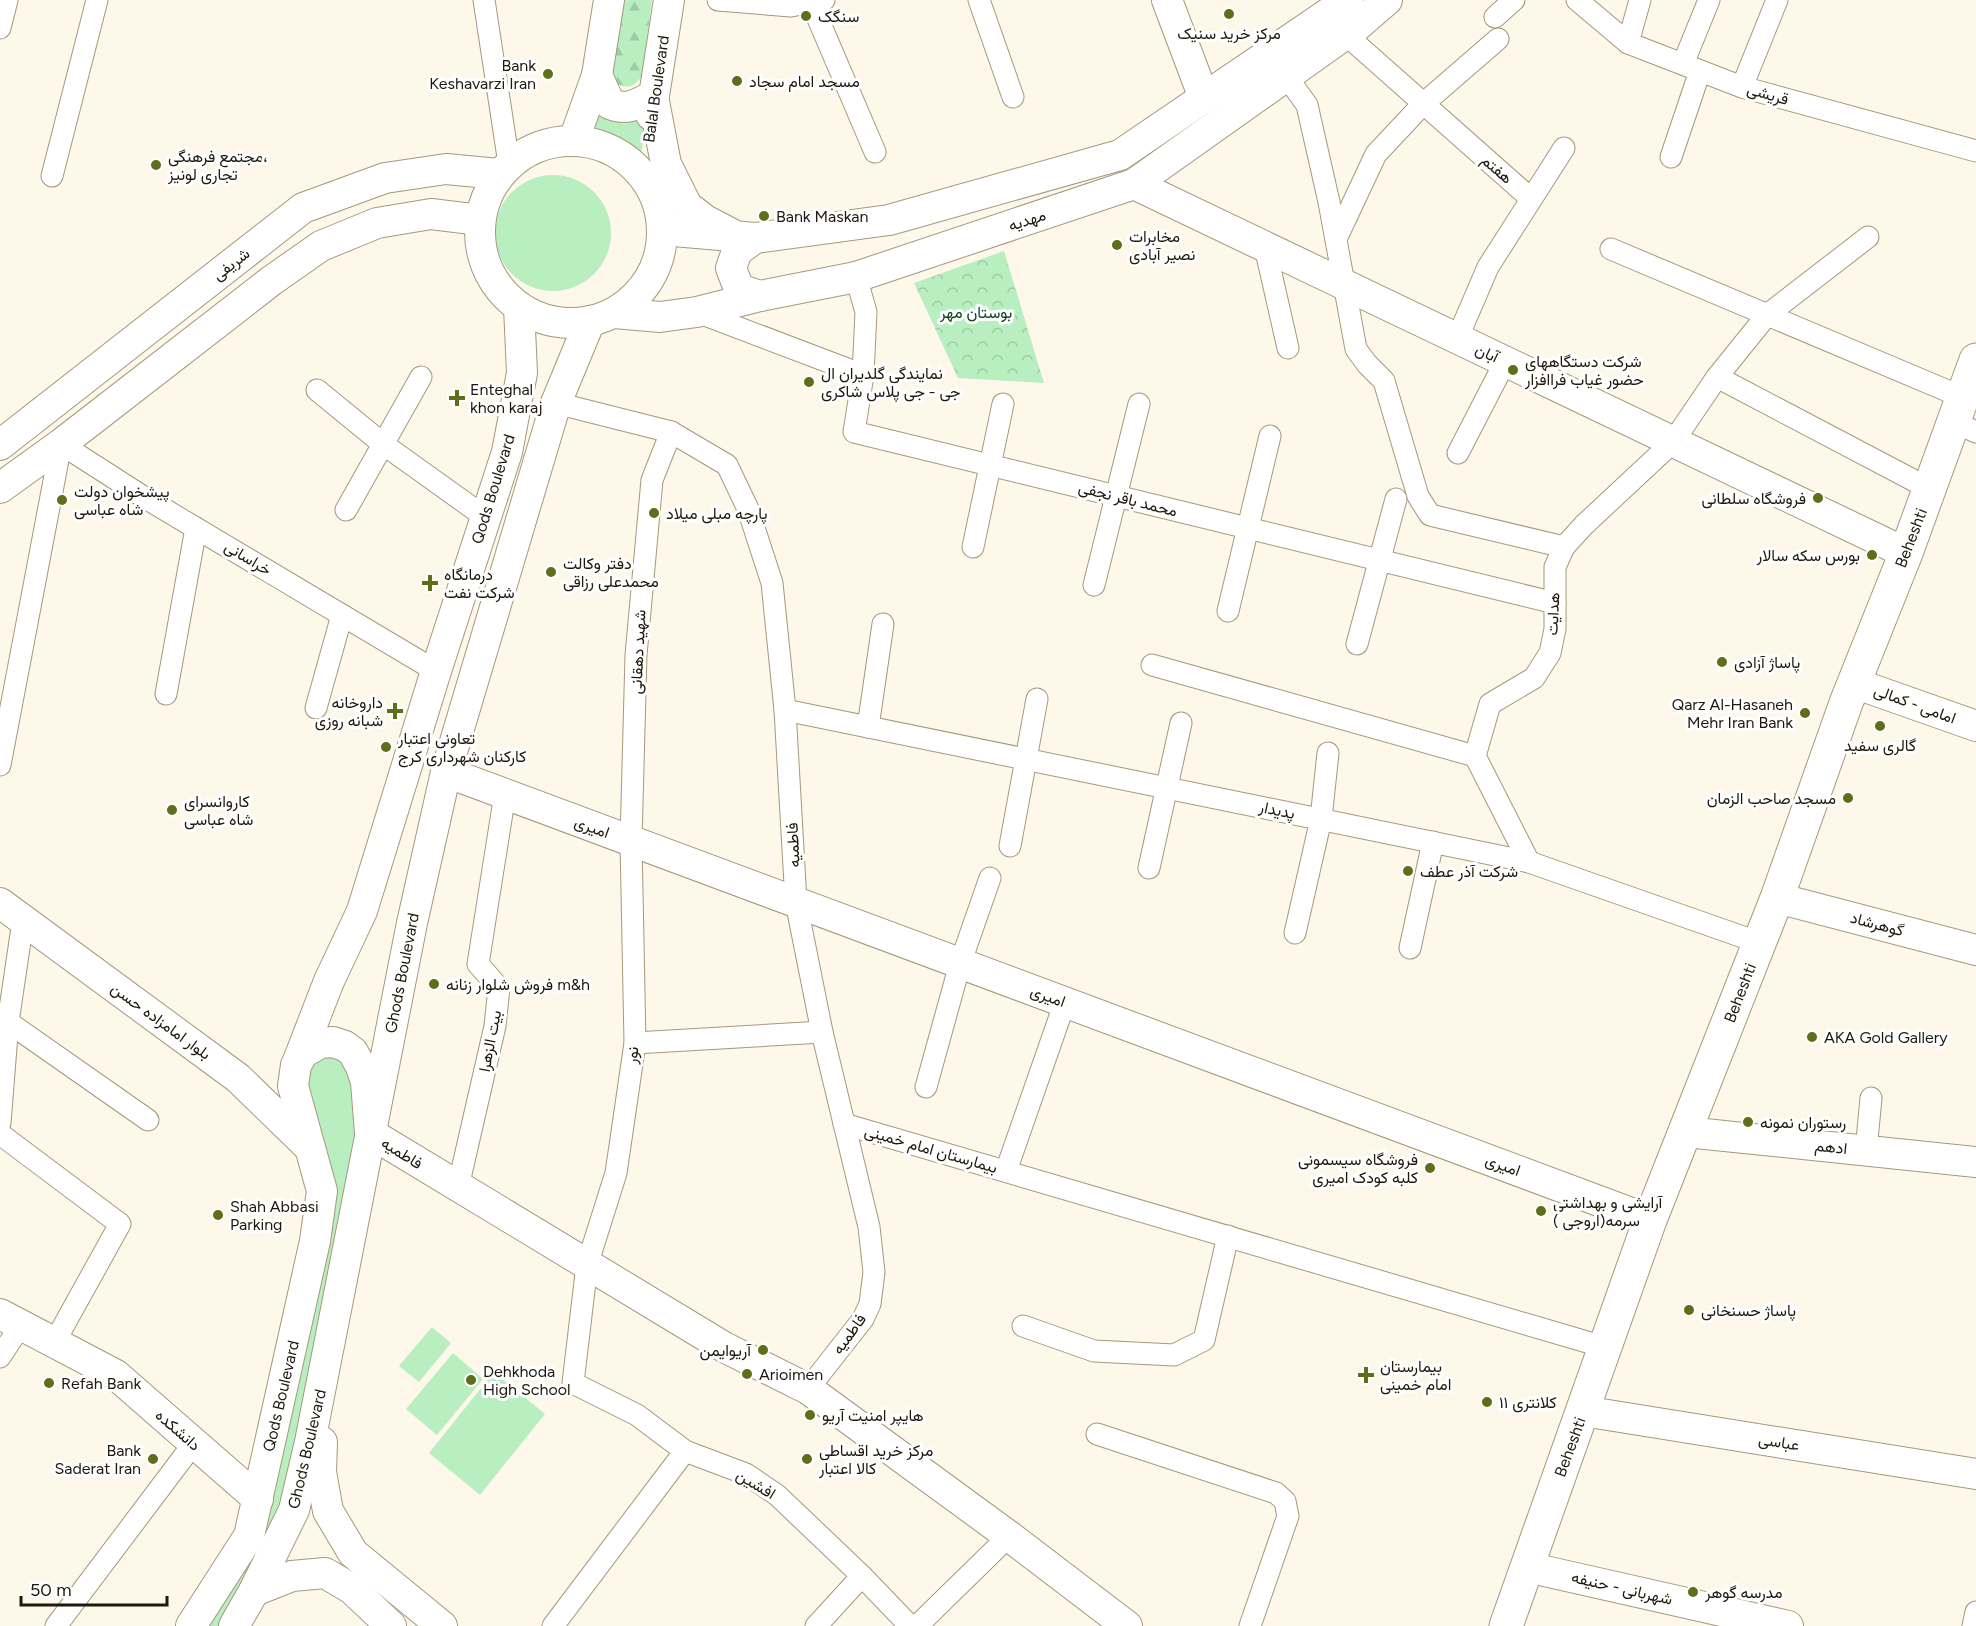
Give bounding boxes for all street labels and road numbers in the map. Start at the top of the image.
street label: Balal Boulevard [639,34,673,144]
street label: قریشی [1745,79,1791,110]
street label: هفتم [1477,150,1516,188]
street label: مهدیه [1006,205,1048,236]
street label: شریفی [209,244,254,285]
street label: آبان [1472,339,1503,367]
street label: Qods Boulevard [467,432,519,546]
street label: محمد باقر نجفی [1076,478,1179,521]
street label: Beheshti [1891,506,1931,570]
street label: خراسانی [221,537,275,580]
street label: هدایت [1542,592,1564,636]
street label: شهید دهقانی [626,609,651,695]
street label: امامی - کمالی [1871,680,1959,729]
street label: پدیدار [1256,797,1297,825]
street label: امیری [571,812,612,843]
street label: فاطمیه [782,822,804,868]
street label: گوهرشاد [1848,908,1906,941]
street label: Ghods Boulevard [381,911,423,1035]
street label: Beheshti [1720,961,1760,1025]
street label: بلوار امامزاده حسن [107,978,215,1064]
street label: امیری [1027,981,1068,1012]
street label: بیت الزهرا [475,1009,506,1074]
street label: نور [621,1045,643,1066]
street label: بیمارستان امام خمینی [862,1121,1000,1178]
street label: فاطمیه [378,1133,426,1173]
street label: ادهم [1814,1136,1848,1159]
street label: امیری [1482,1150,1523,1181]
street label: فاطمیه [828,1310,870,1358]
street label: Qods Boulevard [259,1338,303,1454]
street label: Ghods Boulevard [284,1387,330,1511]
street label: دانشکده [152,1405,204,1455]
street label: Beheshti [1550,1414,1590,1480]
street label: عباسی [1757,1429,1801,1456]
street label: افشین [732,1465,779,1504]
street label: شهربانی - حنیفه [1569,1567,1674,1610]

